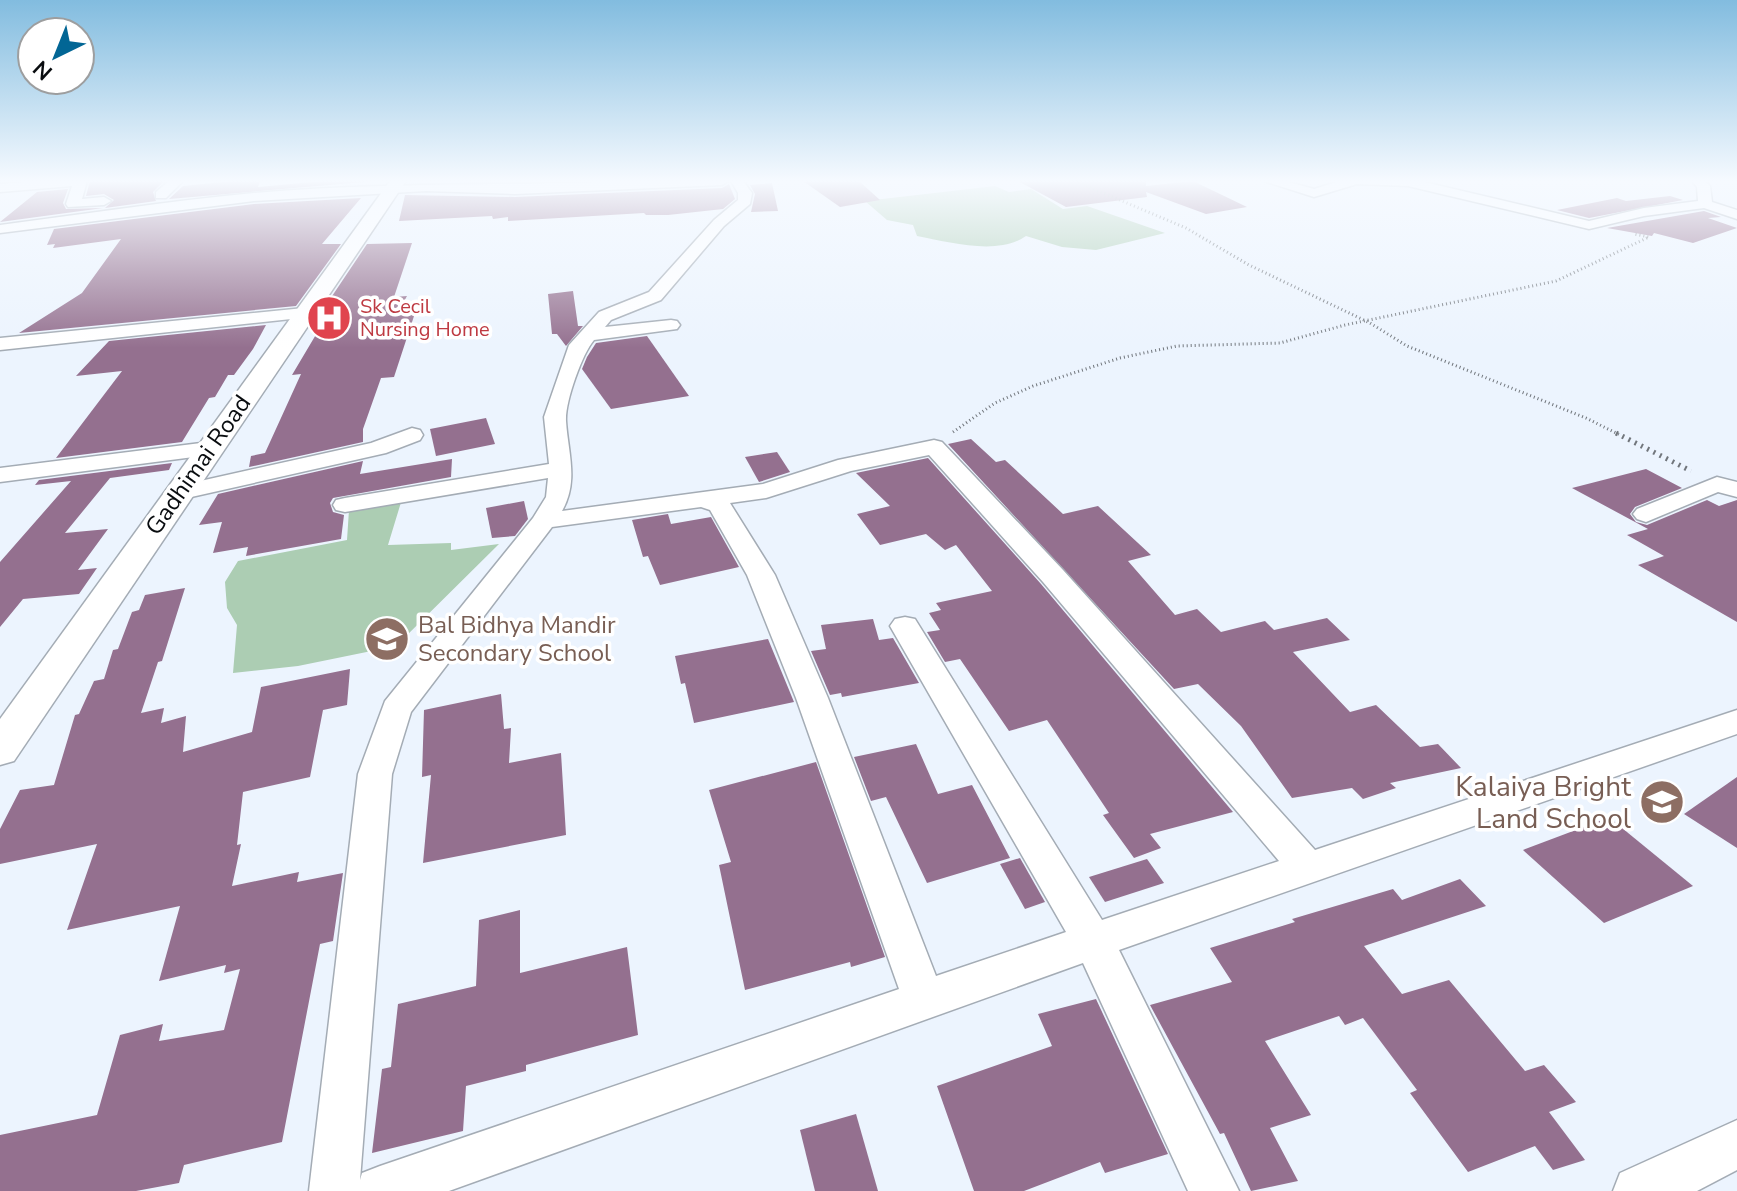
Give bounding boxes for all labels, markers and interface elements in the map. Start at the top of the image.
north arrow [16,16,96,96]
text: N [27,53,59,86]
place label: Sk Cecil Nursing Home [360,293,490,343]
hospital icon: Sk Cecil Nursing Home [305,294,353,342]
street label: Gadhimai Road [138,389,258,541]
place label: Bal Bidhya Mandir Secondary School [418,609,616,669]
school or university icon: Bal Bidhya Mandir Secondary School [363,615,411,663]
place label: Kalaiya Bright Land School [1455,768,1632,838]
school or university icon: Kalaiya Bright Land School [1638,778,1686,826]

